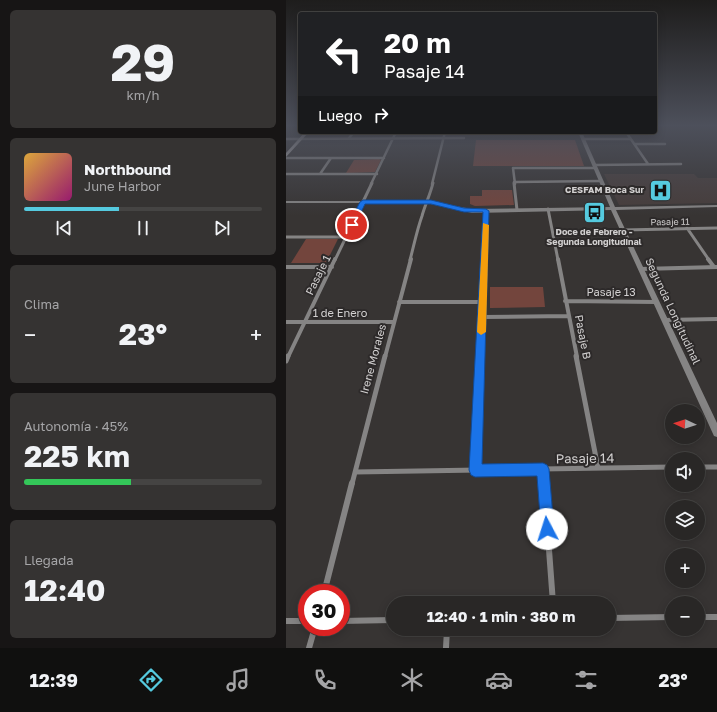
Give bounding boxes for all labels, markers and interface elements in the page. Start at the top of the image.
text: 20 m [384,26,451,59]
icon: left [318,28,370,80]
text: 29 [111,30,175,92]
text: Pasaje 14 [384,60,465,82]
text: km/h [126,87,160,103]
icon: right [370,104,392,126]
text: Luego [318,106,362,124]
text: Northbound [84,160,171,178]
hospital icon: CESFAM Boca Sur [647,177,673,203]
text: June Harbor [84,178,161,194]
place label: CESFAM Boca Sur [565,184,644,195]
bus stop icon: Doce de Febrero - Segunda Longitudinal [581,200,607,226]
pin [335,208,369,242]
icon: arrive [341,214,363,236]
street label: Pasaje 11 [650,216,690,227]
icon: previous [53,217,75,239]
icon: pause [132,217,154,239]
icon: next [211,217,233,239]
place label: Doce de Febrero - Segunda Longitudinal [546,226,642,247]
street label: Pasaje 1 [302,253,333,297]
street label: Segunda Longitudinal [643,256,704,366]
street label: Pasaje 13 [586,285,636,298]
text: Clima [24,296,59,312]
street label: 1 de Enero [313,306,368,319]
street label: Pasaje B [573,314,594,360]
text: 23° [119,316,167,352]
text: − [24,321,36,348]
text: + [250,321,262,348]
street label: Irene Morales [357,322,388,395]
north arrow [665,404,705,444]
map controls [665,404,705,636]
text: Autonomía · 45% [24,418,128,434]
text: 225 km [24,438,130,474]
street label: Pasaje 14 [556,449,614,467]
button: sound [665,452,705,492]
button: layers [665,500,705,540]
position arrow [526,508,568,550]
button: + [665,548,705,588]
text: Llegada [24,552,74,568]
text: 12:40 [24,572,106,608]
speed limit sign: 30 [298,584,350,636]
button: − [665,596,705,636]
text: 12:40 · 1 min · 380 m [427,607,575,625]
icon: directions [137,666,165,694]
icon: music [224,666,252,694]
icon: phone [311,666,339,694]
icon: climate [398,666,426,694]
icon: car [485,666,513,694]
icon: filters [572,666,600,694]
text: 12:39 [29,669,78,691]
text: 23° [658,669,687,691]

